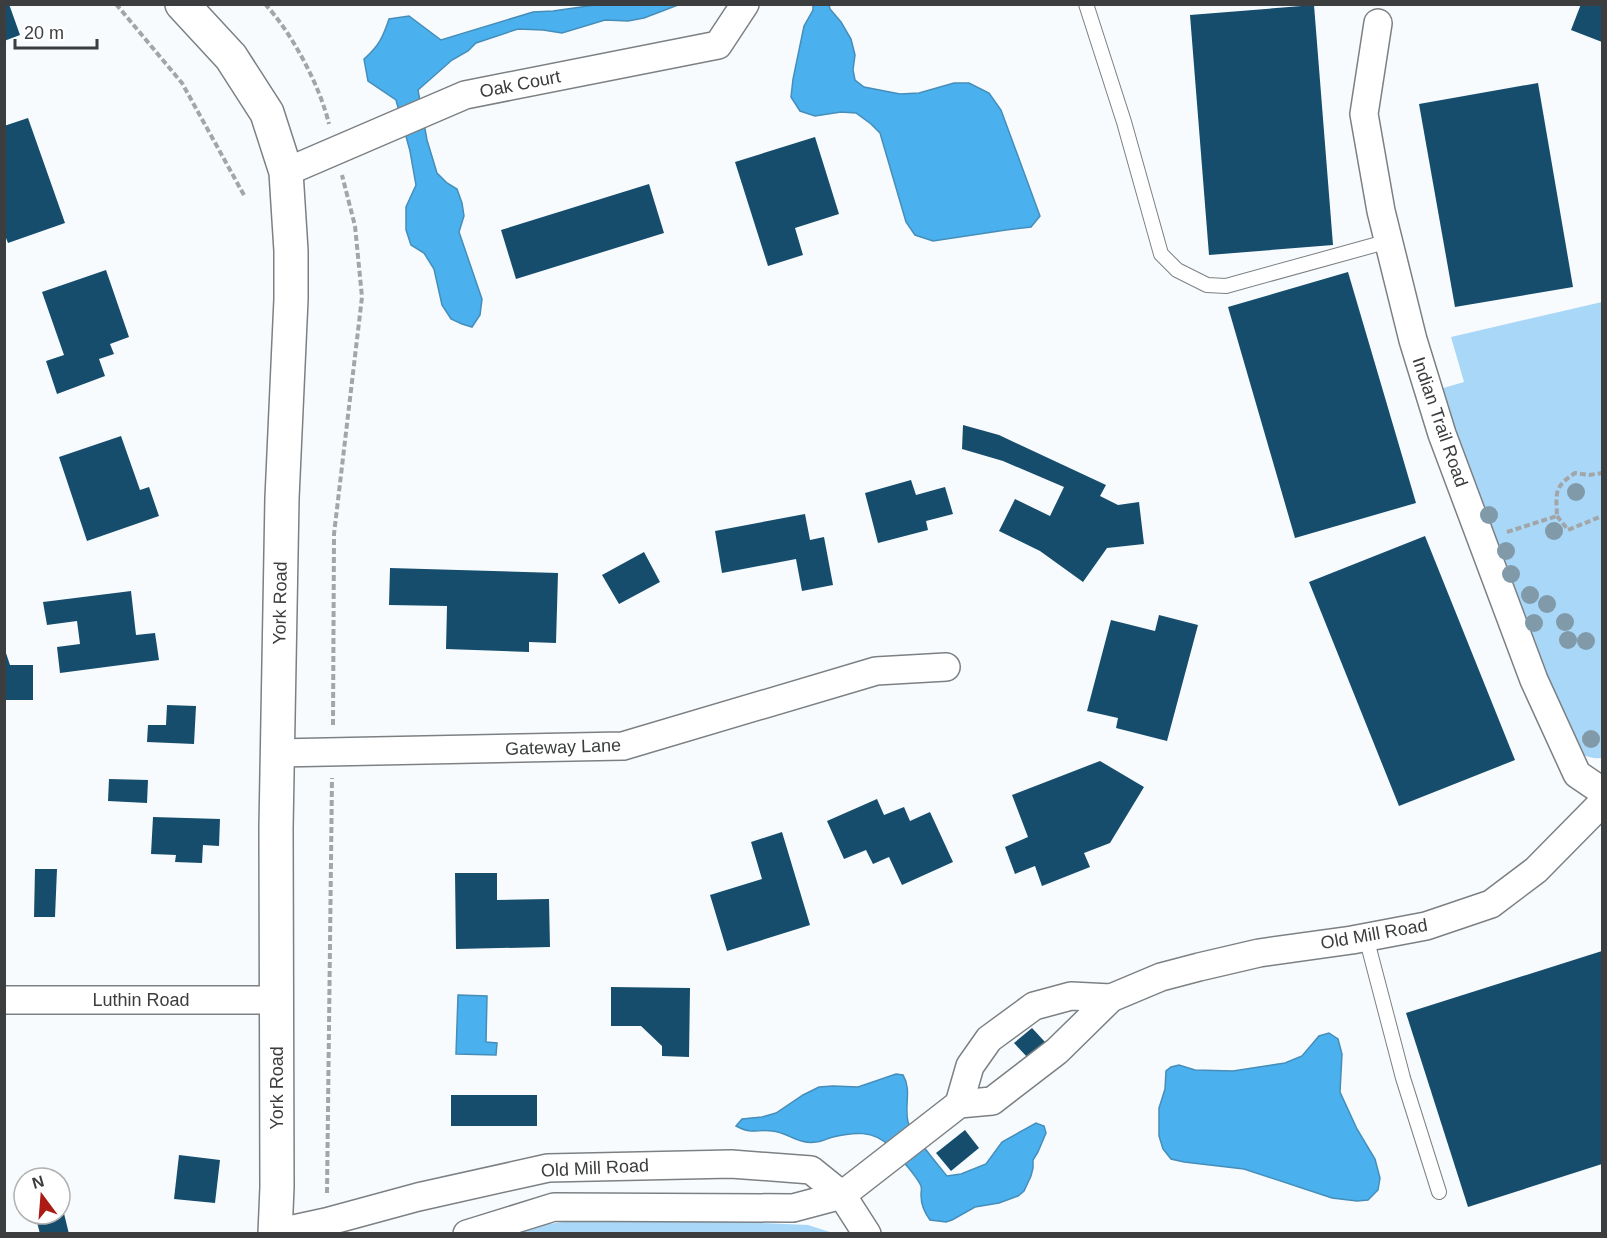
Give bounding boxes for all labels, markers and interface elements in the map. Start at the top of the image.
scale bar [15,12,98,50]
text: 20 m [24,23,64,43]
street label: Oak Court [478,66,562,102]
street label: Indian Trail Road [1408,354,1472,490]
street label: York Road [269,561,291,645]
street label: Gateway Lane [505,735,621,759]
street label: Old Mill Road [1319,915,1429,953]
street label: Luthin Road [92,990,190,1010]
street label: York Road [267,1046,287,1130]
street label: Old Mill Road [541,1155,649,1181]
north arrow [12,1166,72,1226]
text: N [30,1172,46,1192]

